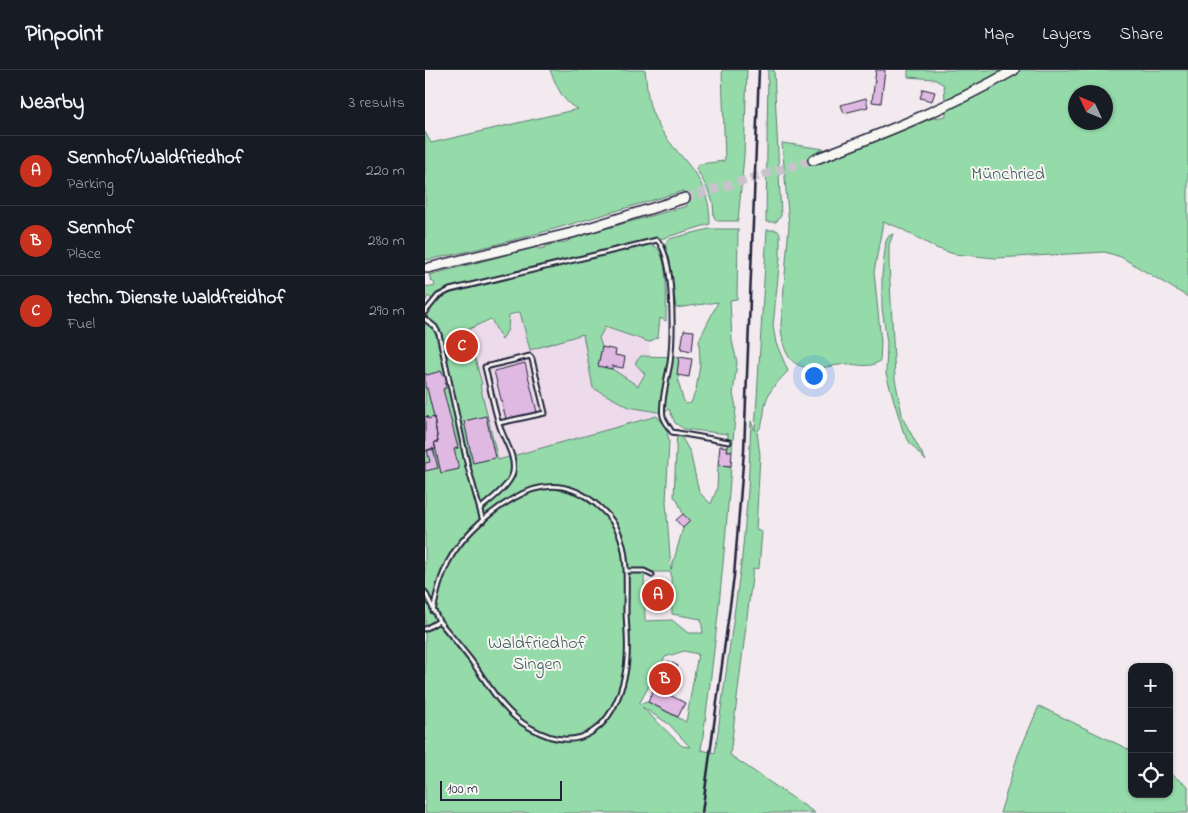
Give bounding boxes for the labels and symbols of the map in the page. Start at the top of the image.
north arrow [1068,85,1113,130]
park label: Münchried [971,162,1045,188]
pin: C [446,327,478,365]
your location [801,363,827,389]
pin: A [642,576,674,614]
park label: Waldfriedhof Singen [488,631,587,679]
pin: B [649,660,681,698]
scale bar [440,778,563,801]

